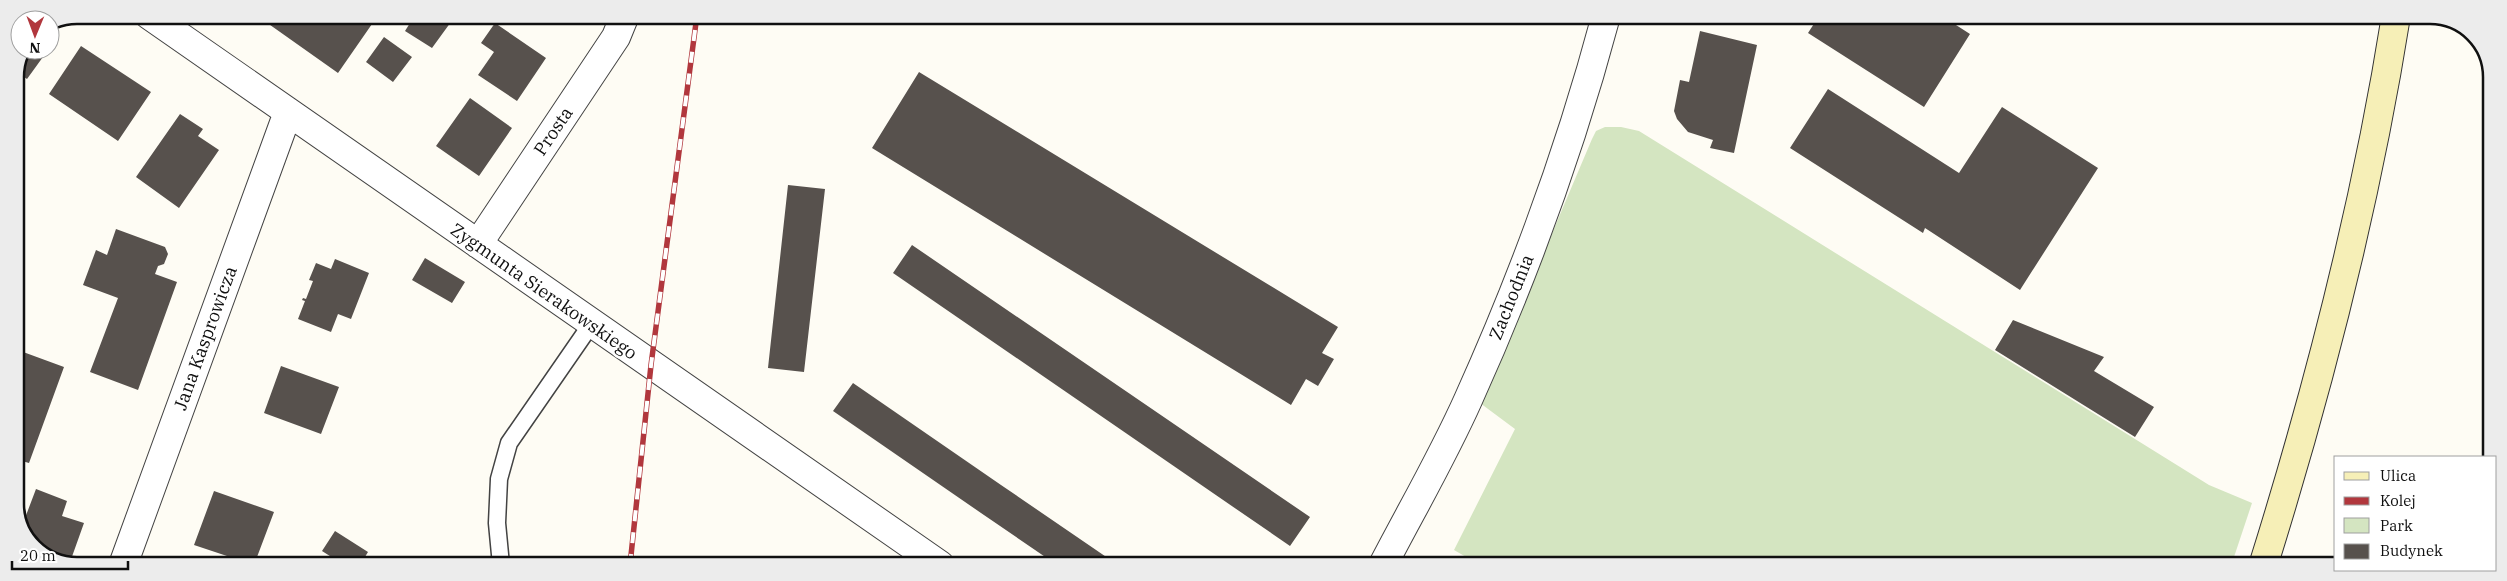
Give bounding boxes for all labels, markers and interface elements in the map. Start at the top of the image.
north arrow [10,10,60,60]
text: N [29,39,40,57]
street label: Prosta [528,102,578,160]
street label: Zygmunta Sierakowskiego [446,218,642,364]
street label: Zachodnia [1483,251,1539,343]
street label: Jana Kasprowicza [168,263,242,413]
legend [2334,456,2497,571]
text: Ulica [2380,466,2416,485]
text: Kolej [2380,491,2416,510]
text: Park [2380,516,2413,535]
scale bar [12,538,129,570]
text: Budynek [2380,541,2443,560]
text: 20 m [20,546,56,565]

